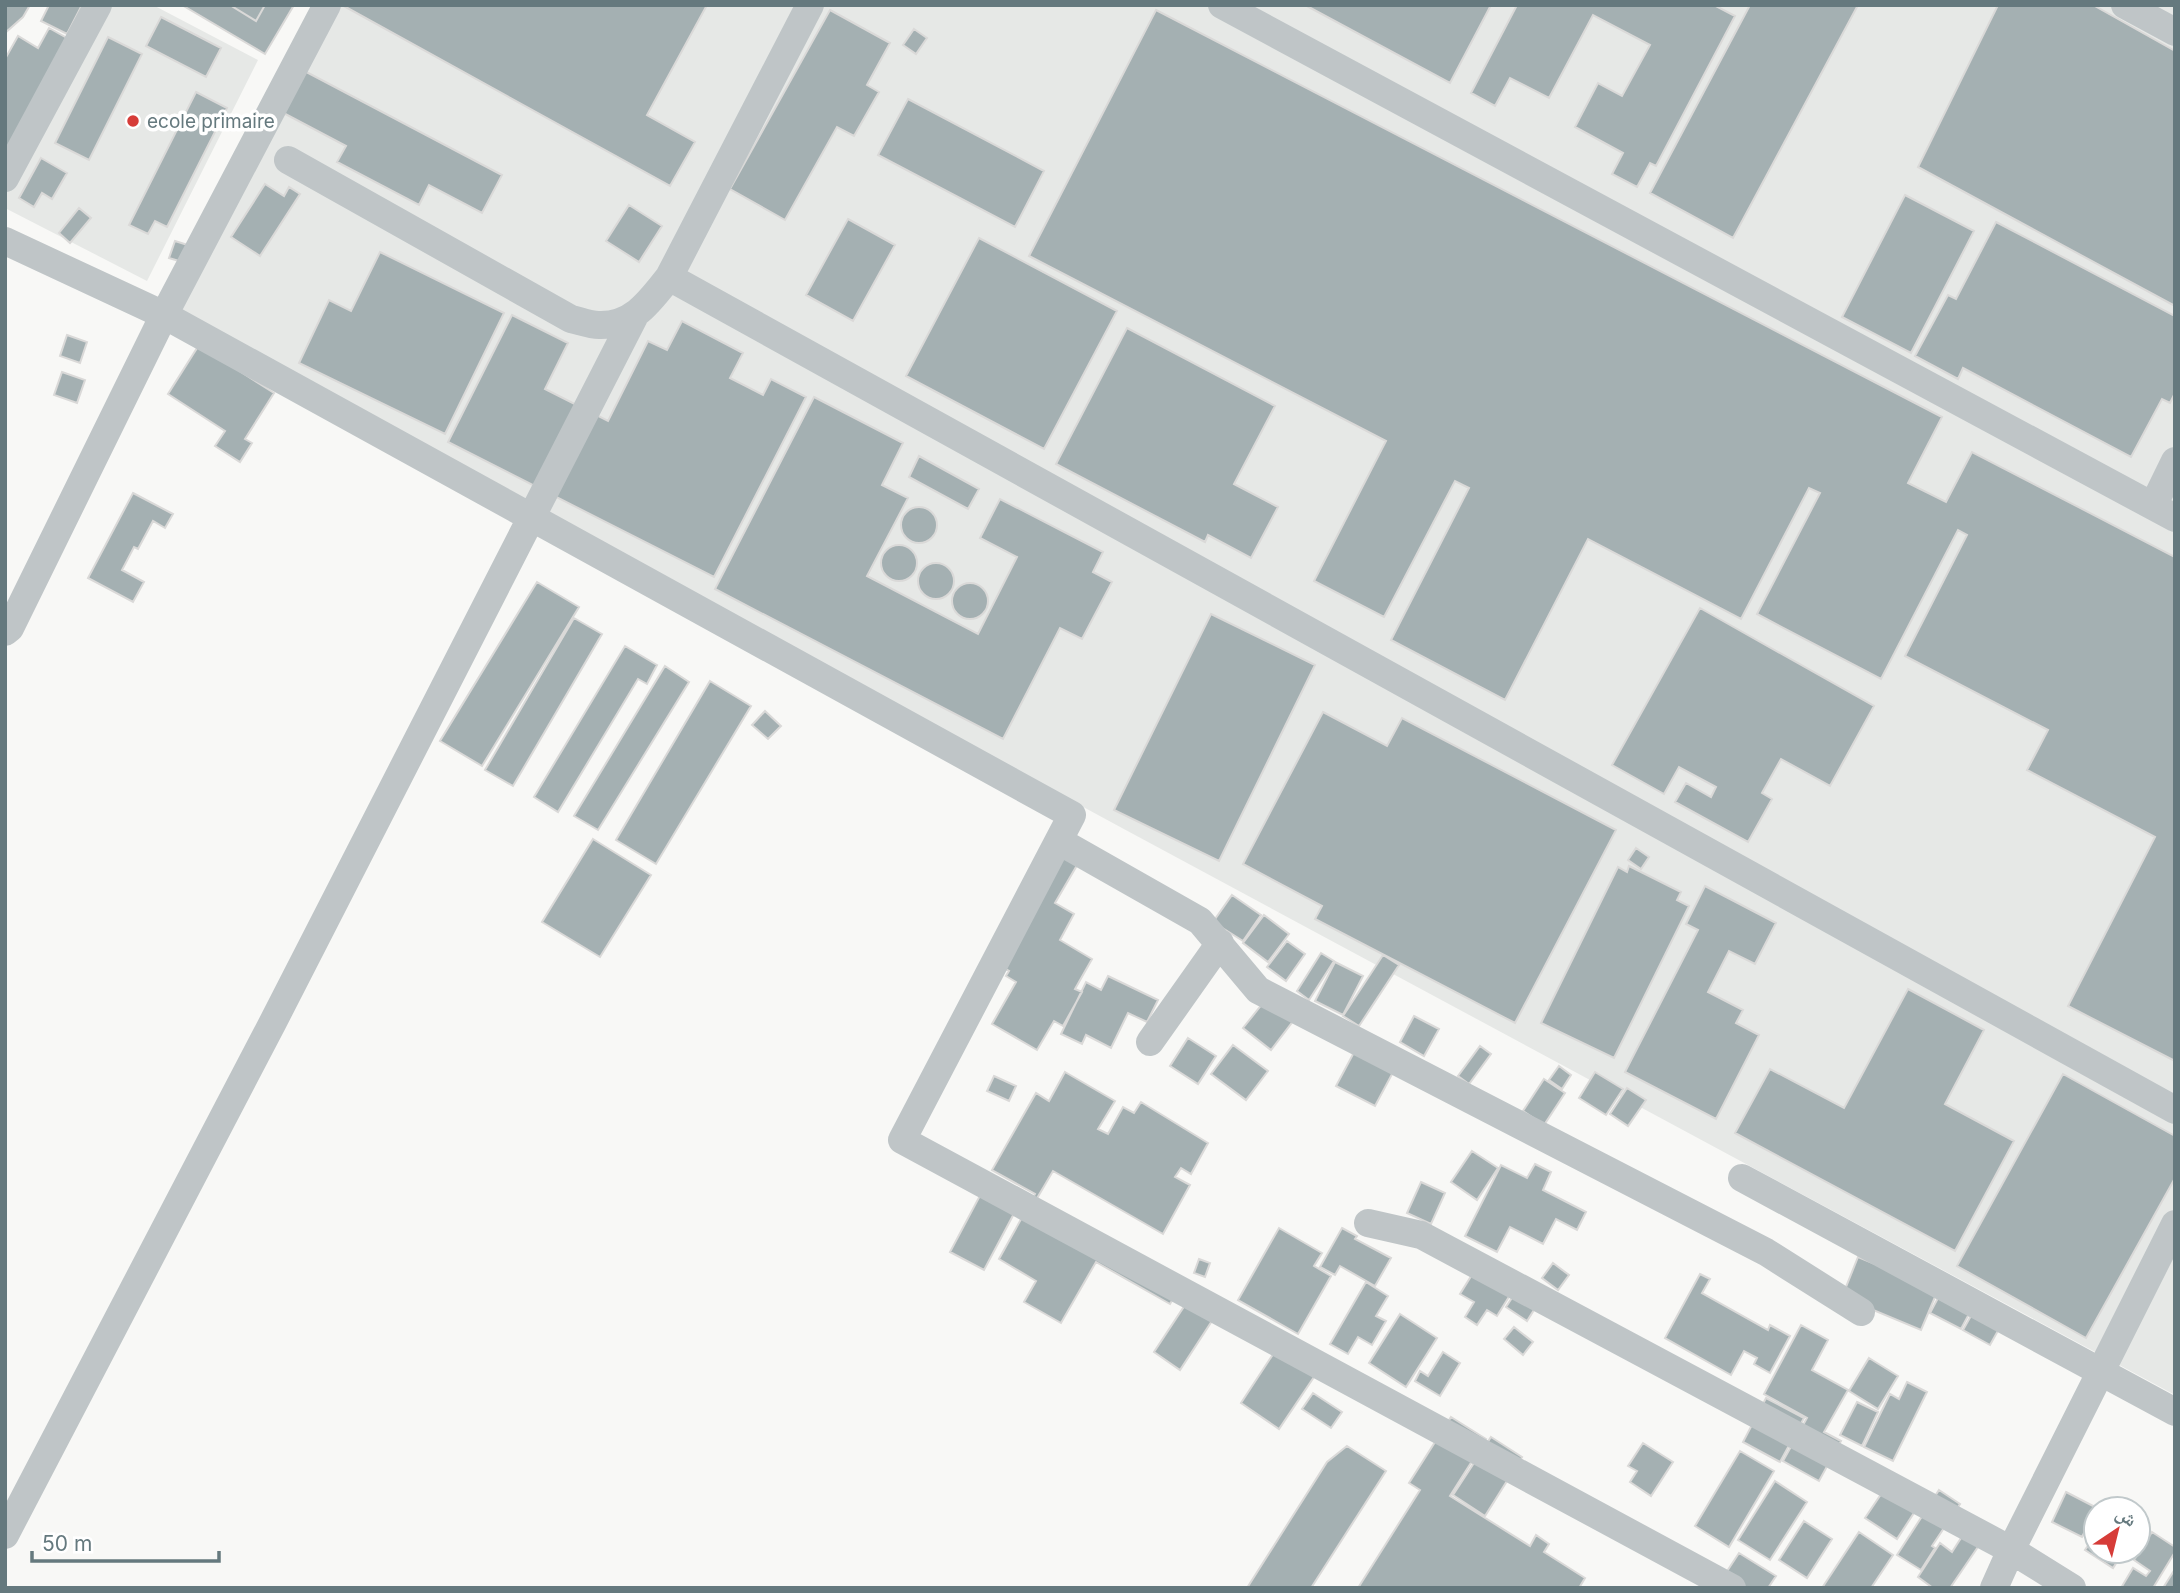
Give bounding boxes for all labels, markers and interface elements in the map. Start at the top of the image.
place label: ecole primaire [147,110,275,133]
marker: ecole primaire [125,113,141,129]
north arrow [2082,1495,2152,1565]
text: ش [2112,1501,2141,1532]
scale bar [32,1520,219,1564]
text: 50 m [42,1531,92,1556]

